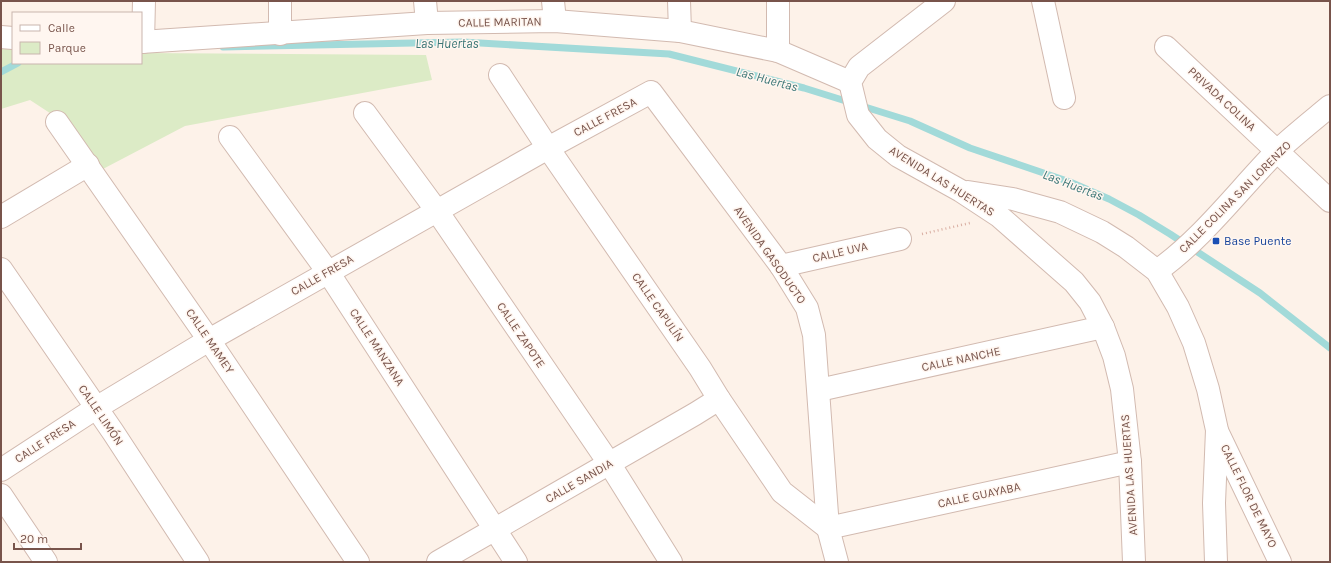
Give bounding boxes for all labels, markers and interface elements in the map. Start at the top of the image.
legend [12,12,142,64]
street label: CALLE MARITAN [458,14,542,30]
text: Calle [48,21,75,35]
water label: Las Huertas [415,36,479,51]
text: Parque [48,41,86,55]
water label: Las Huertas [734,64,800,94]
street label: PRIVADA COLINA [1185,64,1259,134]
street label: CALLE FRESA [571,94,639,140]
street label: CALLE COLINA SAN LORENZO [1176,138,1294,256]
street label: AVENIDA LAS HUERTAS [887,143,997,219]
water label: Las Huertas [1041,167,1105,203]
street label: AVENIDA GASODUCTO [731,204,809,307]
place label: Base Puente [1224,234,1291,248]
marker: Base Puente [1211,236,1221,246]
street label: CALLE UVA [811,239,869,265]
street label: CALLE FRESA [288,251,356,298]
street label: CALLE CAPULÍN [629,269,688,344]
street label: CALLE ZAPOTE [494,299,548,371]
street label: CALLE MAMEY [183,306,237,377]
street label: CALLE MANZANA [347,306,407,388]
street label: CALLE NANCHE [920,344,1002,374]
street label: CALLE LIMÓN [76,381,127,448]
street label: AVENIDA LAS HUERTAS [1118,414,1140,536]
street label: CALLE FRESA [12,416,78,466]
street label: CALLE FLOR DE MAYO [1218,442,1280,550]
street label: CALLE SANDIA [543,456,615,506]
street label: CALLE GUAYABA [936,479,1022,511]
scale bar [14,525,81,551]
text: 20 m [20,532,48,546]

